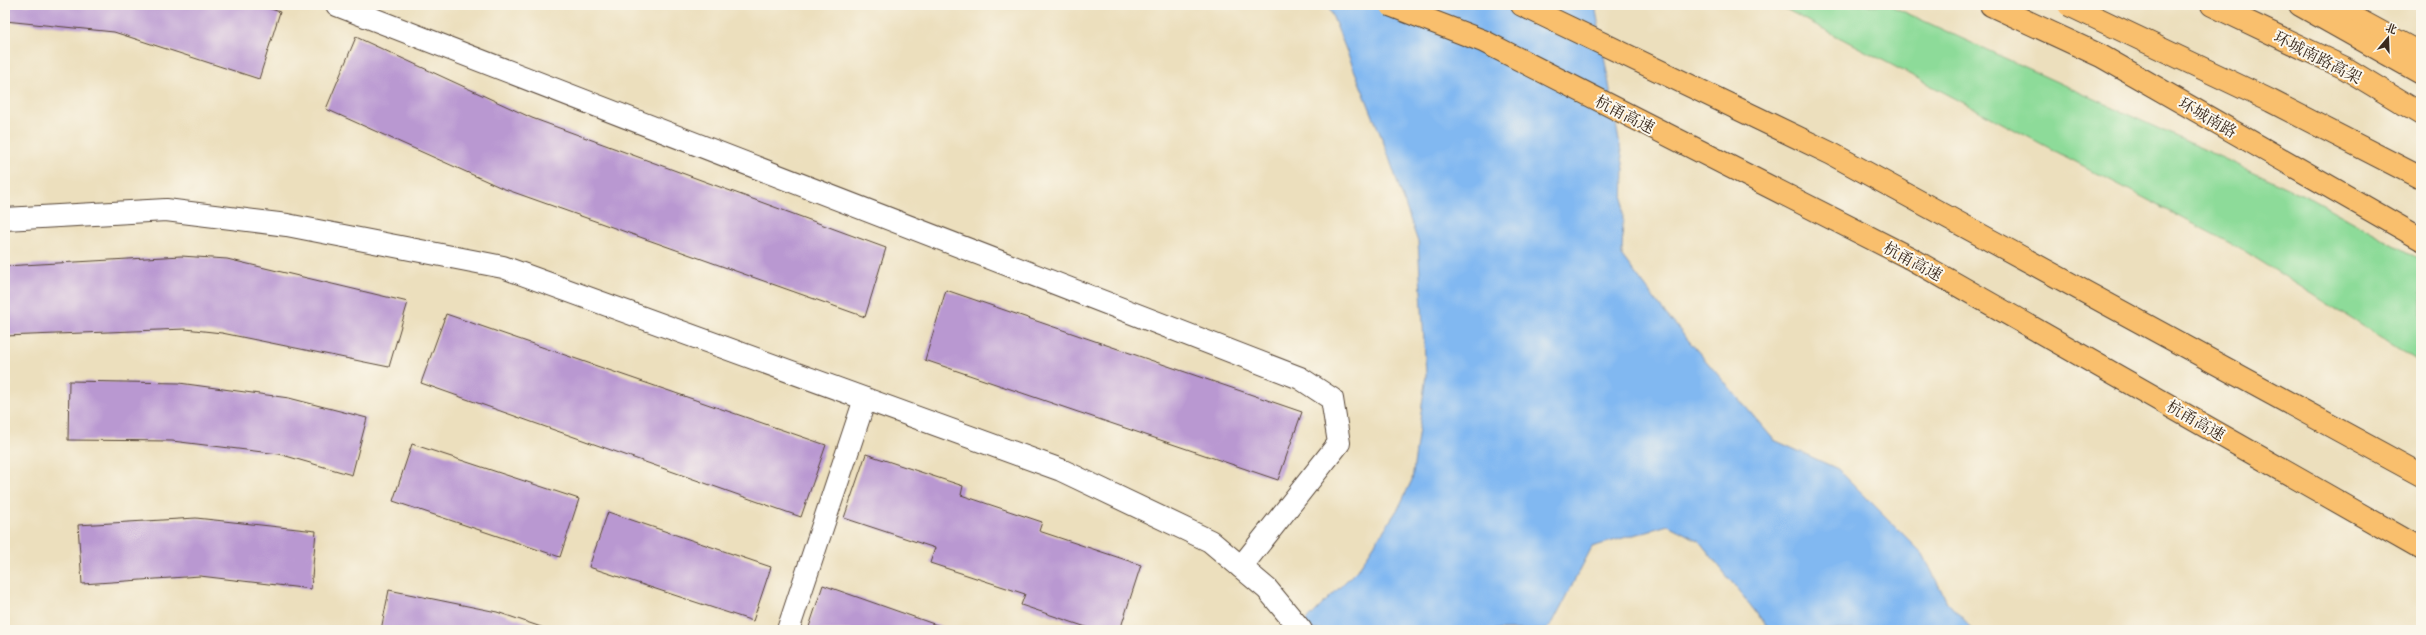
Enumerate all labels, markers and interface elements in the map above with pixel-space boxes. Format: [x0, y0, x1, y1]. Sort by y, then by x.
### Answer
north arrow [2368, 18, 2408, 58]
text: 北 [2384, 22, 2398, 37]
street label: 环城南路高架 [2271, 28, 2364, 88]
street label: 杭甬高速 [1592, 92, 1657, 137]
street label: 环城南路 [2175, 94, 2240, 142]
street label: 杭甬高速 [1880, 239, 1945, 285]
street label: 杭甬高速 [2163, 397, 2228, 445]

